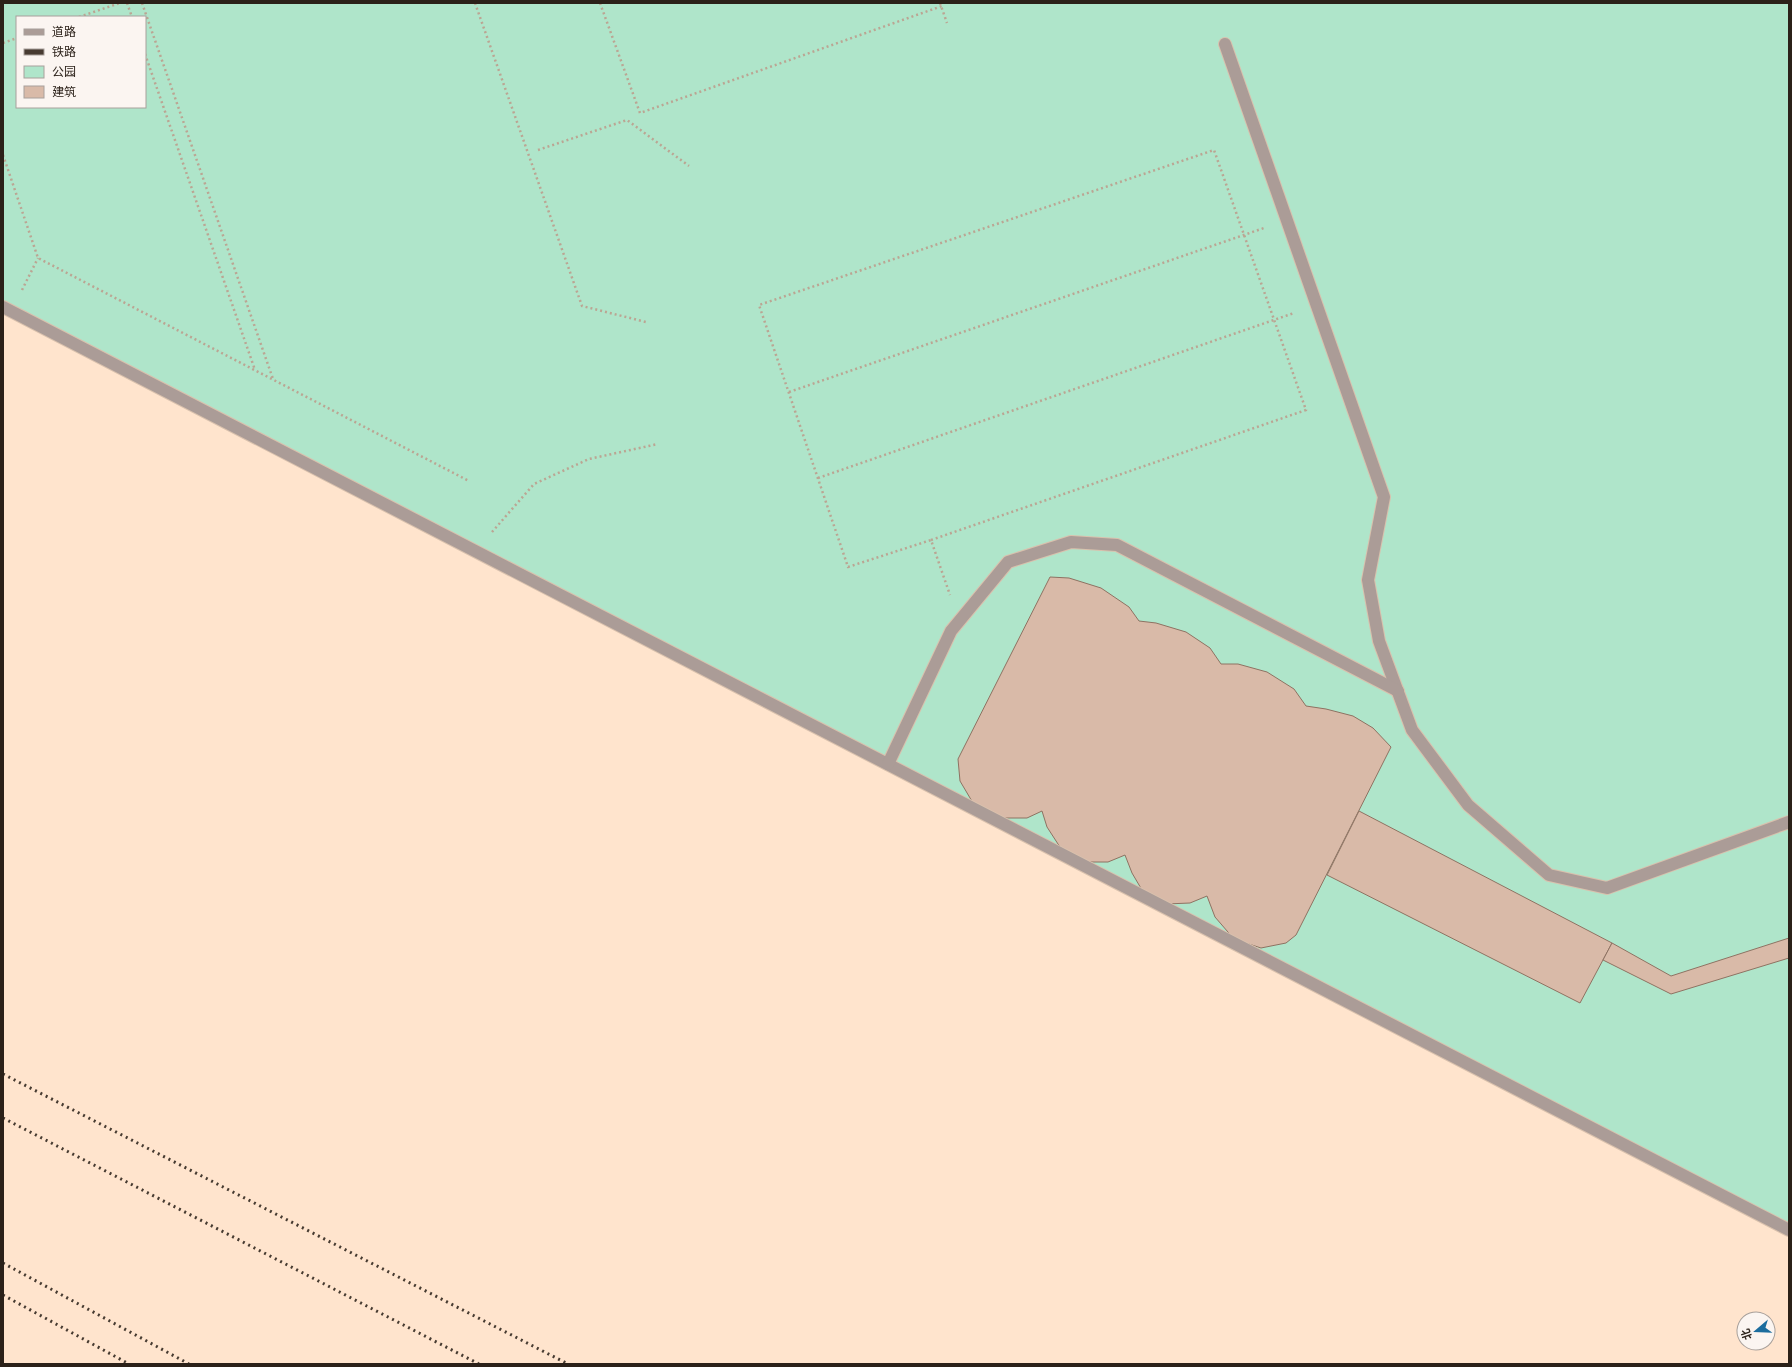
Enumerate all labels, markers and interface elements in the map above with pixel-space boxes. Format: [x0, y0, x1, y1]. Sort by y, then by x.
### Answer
legend [16, 16, 146, 108]
text: 道路 [52, 23, 76, 40]
text: 铁路 [52, 43, 76, 60]
text: 公园 [52, 63, 76, 80]
text: 建筑 [52, 83, 76, 100]
north arrow [1736, 1311, 1776, 1351]
text: 北 [1737, 1326, 1756, 1342]

